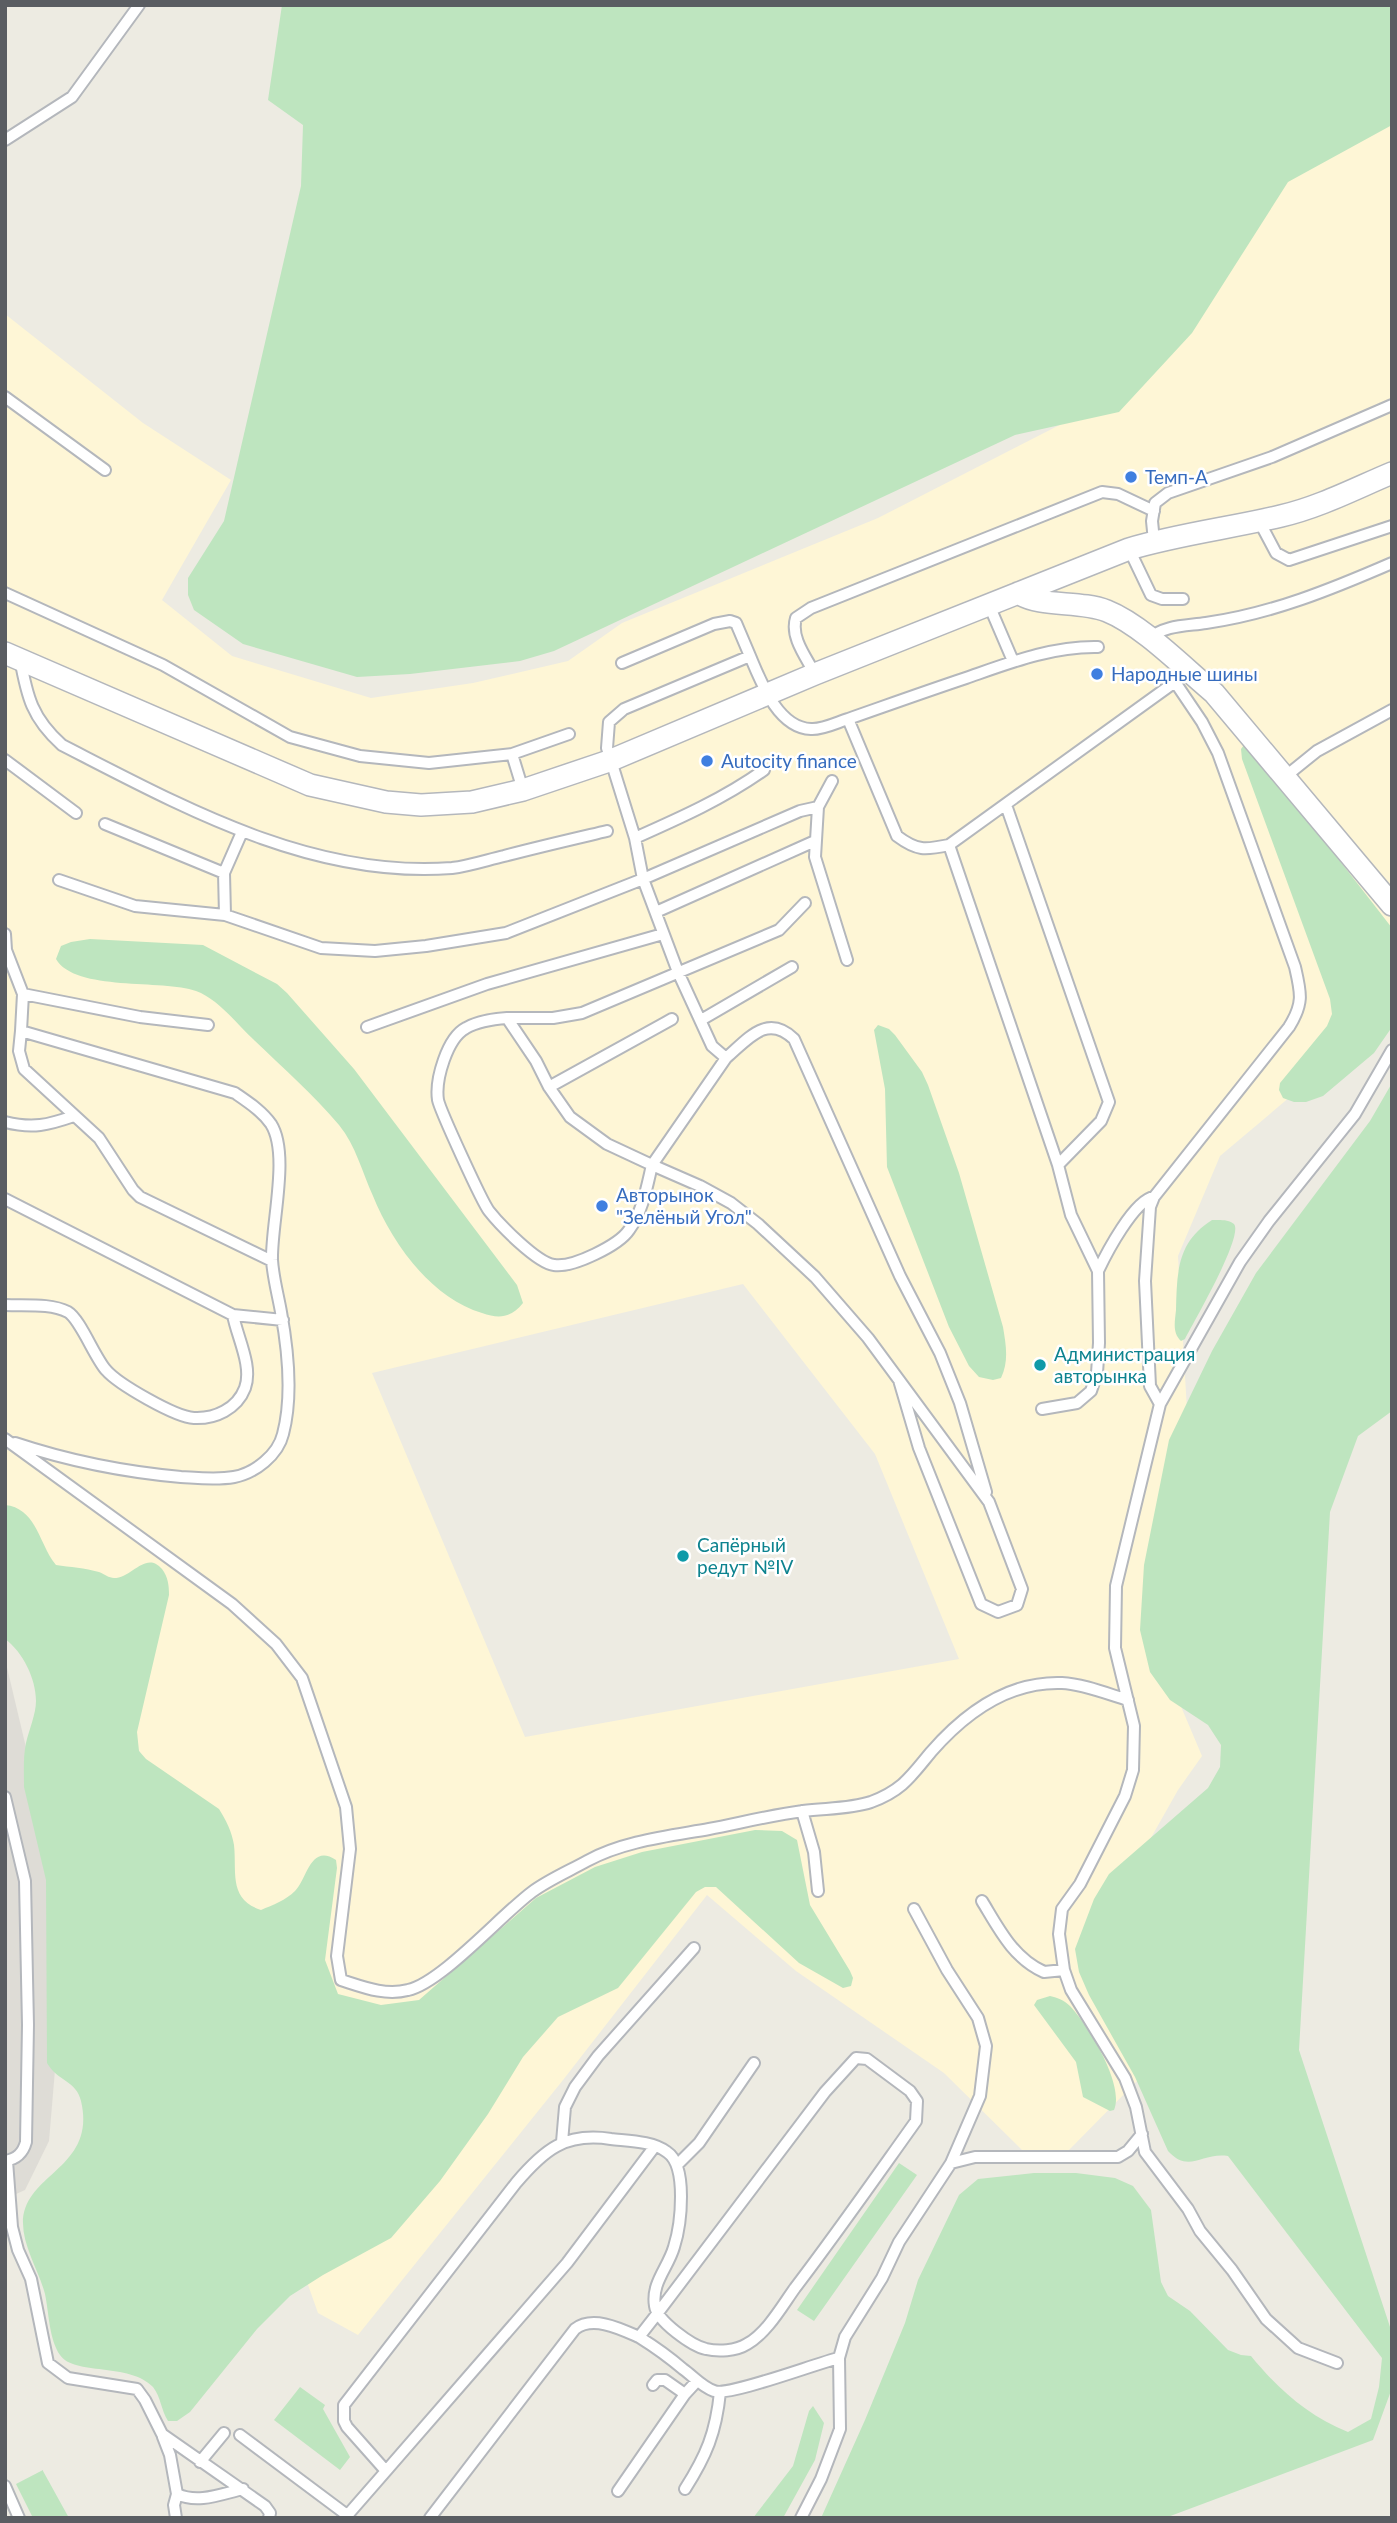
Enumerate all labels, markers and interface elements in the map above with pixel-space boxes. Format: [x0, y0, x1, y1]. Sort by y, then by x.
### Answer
place label: Темп-А [1145, 465, 1208, 488]
marker: Темп-А [1123, 469, 1139, 485]
place label: Народные шины [1111, 662, 1258, 685]
marker: Народные шины [1089, 666, 1105, 682]
place label: Autocity finance [721, 749, 857, 772]
marker: Autocity finance [699, 753, 715, 769]
place label: Авторынок "Зелёный Угол" [616, 1183, 752, 1228]
marker: Авторынок "Зелёный Угол" [594, 1198, 610, 1214]
place label: Администрация авторынка [1054, 1342, 1195, 1387]
marker: Администрация авторынка [1032, 1357, 1048, 1373]
place label: Сапёрный редут №IV [697, 1533, 793, 1578]
marker: Сапёрный редут №IV [675, 1548, 691, 1564]

